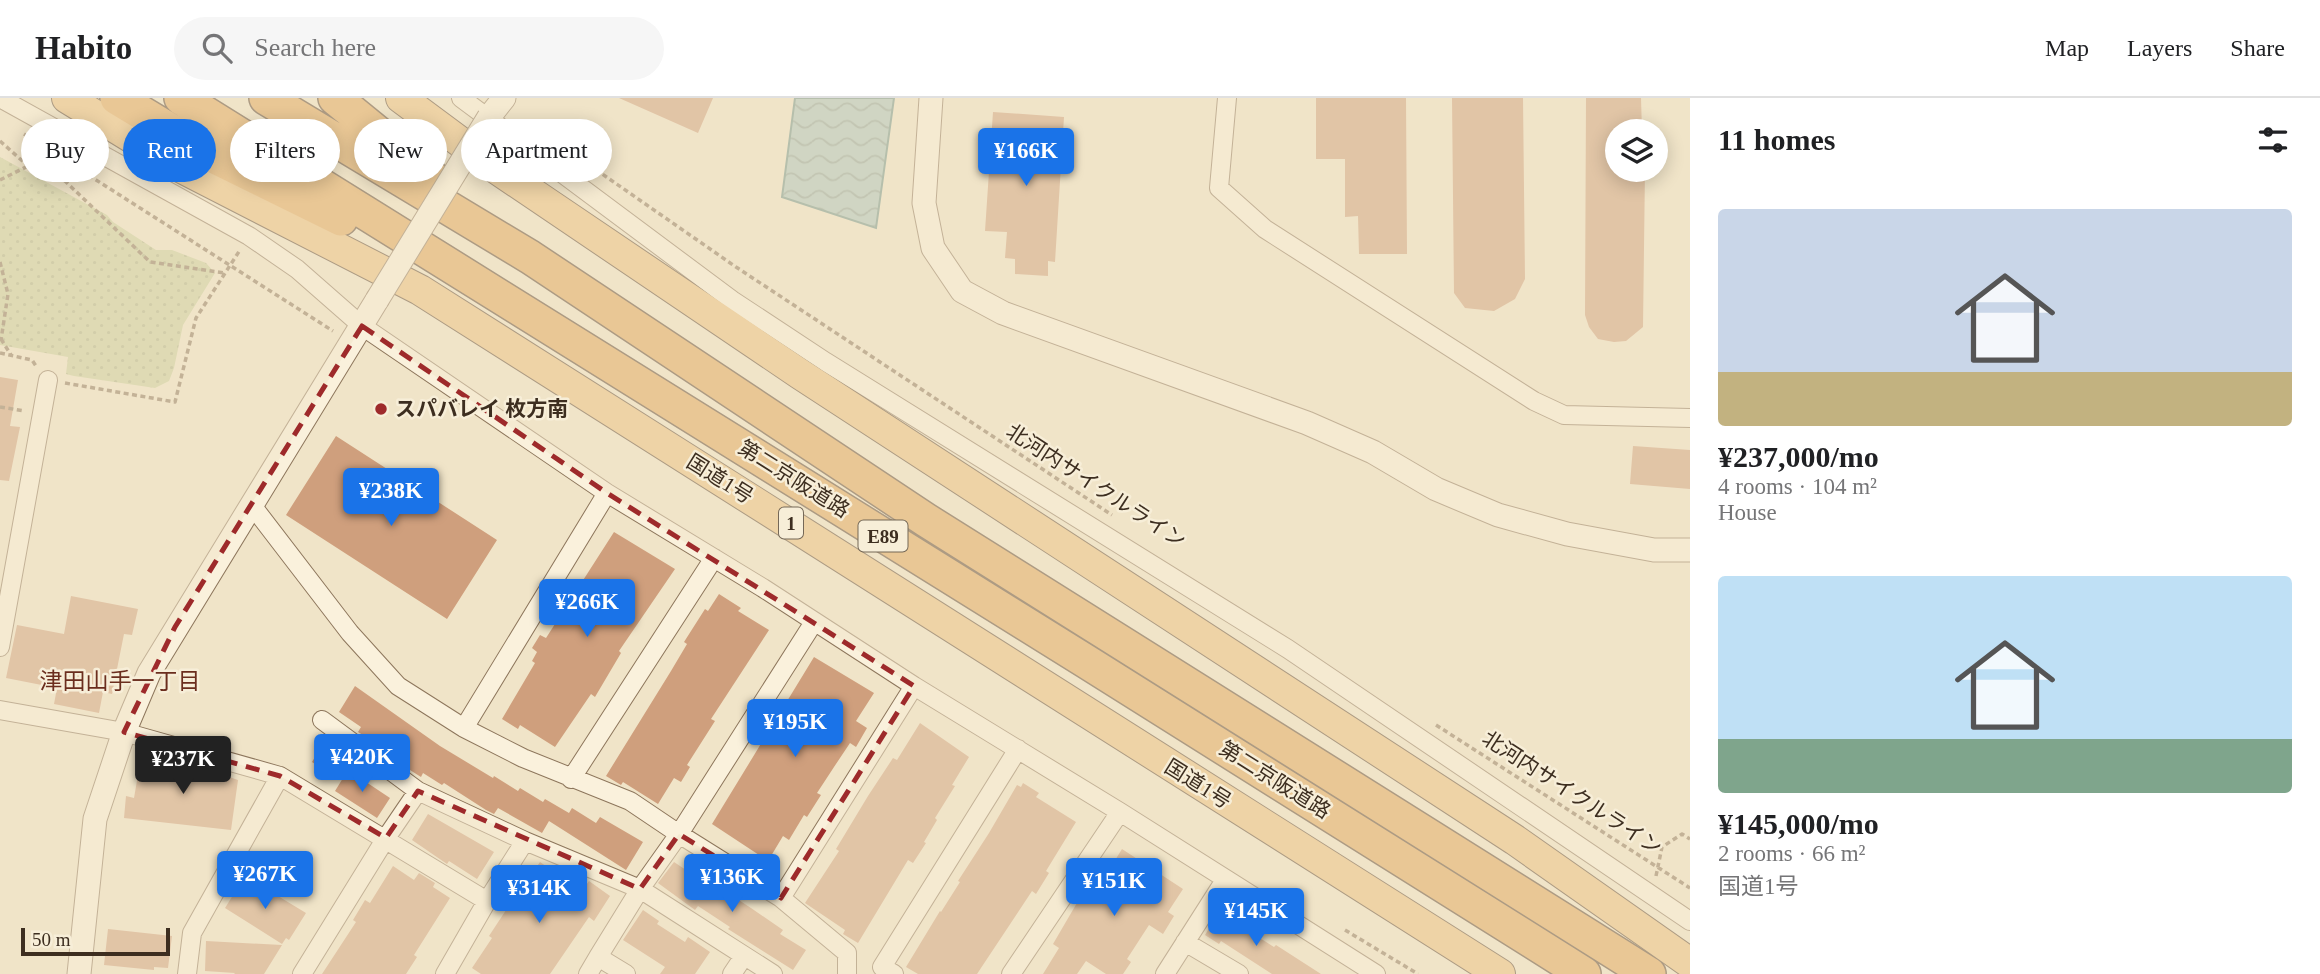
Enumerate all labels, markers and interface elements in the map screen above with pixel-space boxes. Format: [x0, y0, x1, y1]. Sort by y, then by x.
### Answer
search box [174, 17, 664, 80]
icon: search [198, 29, 236, 67]
text: Habito [35, 30, 132, 66]
text: Search here [254, 33, 376, 62]
text: Map [2045, 35, 2089, 61]
text: Layers [2127, 35, 2192, 61]
text: Share [2230, 35, 2285, 61]
chip: Buy [21, 119, 109, 182]
chip: Rent [123, 119, 216, 182]
chip: Filters [230, 119, 340, 182]
chip: New [354, 119, 447, 182]
chip: Apartment [461, 119, 612, 182]
map controls [1605, 119, 1668, 182]
button: layers [1605, 119, 1668, 182]
icon: filters [2254, 121, 2292, 159]
text: 11 homes [1718, 123, 1836, 156]
pin: ¥166K [977, 129, 1075, 188]
text: ¥166K [994, 138, 1058, 163]
icon: home [1942, 255, 2068, 381]
place label: スパバレイ 枚方南 [395, 397, 568, 421]
marker: スパバレイ 枚方南 [373, 401, 389, 417]
street label: 北河内サイクルライン [1002, 419, 1190, 553]
street label: 第二京阪道路 [734, 435, 854, 523]
text: ¥237,000/mo [1718, 440, 1879, 473]
street label: 国道1号 [682, 449, 758, 509]
pin: ¥238K [342, 468, 440, 528]
text: 4 rooms · 104 m² [1718, 474, 1877, 499]
text: ¥238K [359, 478, 423, 503]
text: House [1718, 500, 1777, 525]
road number: 1 [779, 508, 803, 538]
road number: E89 [858, 520, 908, 551]
pin: ¥266K [538, 580, 636, 639]
text: ¥266K [555, 589, 619, 614]
icon: home [1942, 622, 2068, 748]
district label: 津田山手一丁目 [40, 669, 201, 694]
pin: ¥195K [746, 700, 844, 759]
text: ¥195K [763, 709, 827, 734]
street label: 北河内サイクルライン [1478, 726, 1666, 860]
pin: ¥420K [313, 734, 411, 794]
pin: ¥237K [134, 736, 232, 796]
street label: 第二京阪道路 [1215, 736, 1335, 824]
text: ¥420K [330, 744, 394, 769]
text: ¥237K [151, 746, 215, 771]
street label: 国道1号 [1160, 754, 1236, 814]
text: ¥145,000/mo [1718, 807, 1879, 840]
text: 2 rooms · 66 m² [1718, 841, 1865, 866]
pin: ¥267K [216, 852, 314, 911]
pin: ¥136K [683, 854, 781, 914]
pin: ¥151K [1065, 858, 1163, 918]
text: ¥267K [233, 861, 297, 886]
text: ¥136K [700, 864, 764, 889]
pin: ¥314K [490, 866, 588, 925]
text: ¥151K [1082, 868, 1146, 893]
text: 国道1号 [1718, 874, 1799, 899]
text: ¥314K [507, 875, 571, 900]
pin: ¥145K [1207, 888, 1305, 948]
text: ¥145K [1224, 898, 1288, 923]
scale bar [21, 925, 170, 957]
text: 50 m [32, 929, 71, 950]

